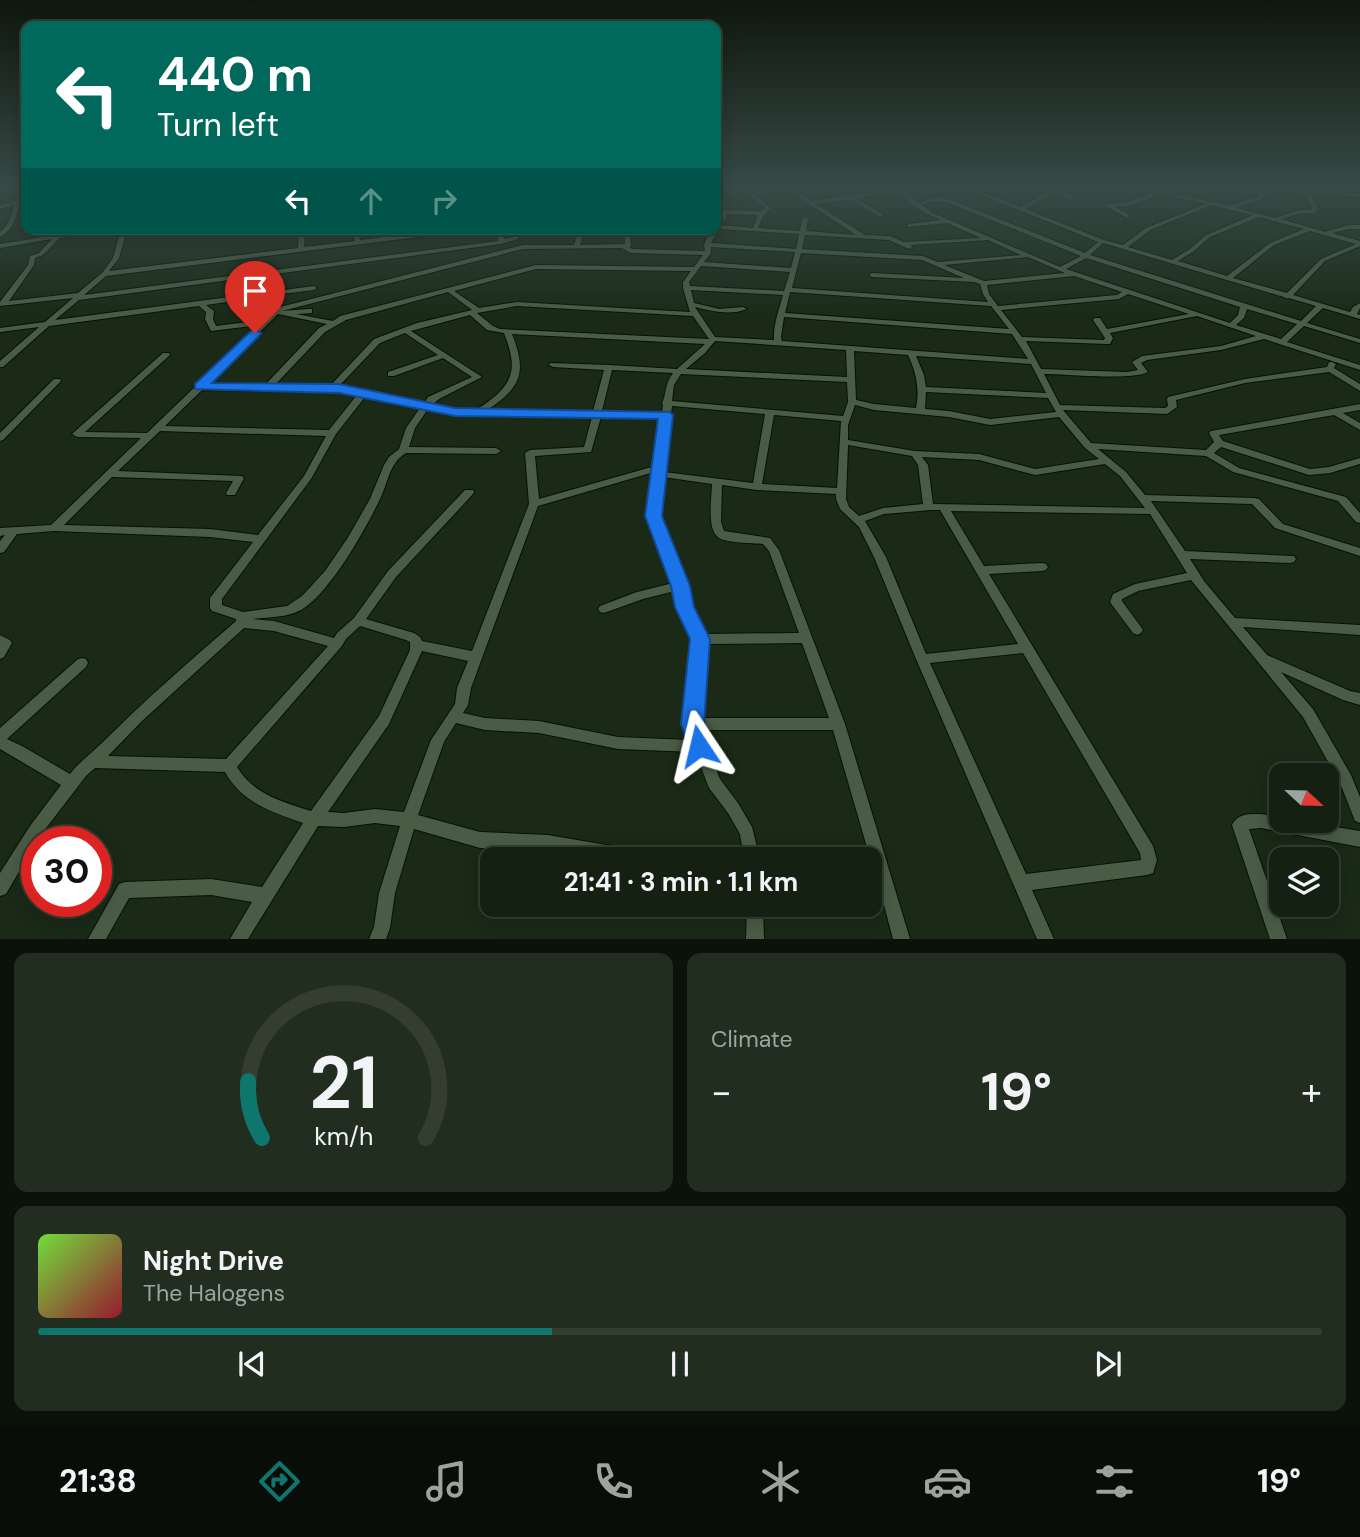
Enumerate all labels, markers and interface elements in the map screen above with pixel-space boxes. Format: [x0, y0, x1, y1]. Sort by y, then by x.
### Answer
text: 440 m [157, 42, 313, 106]
icon: left [42, 49, 133, 140]
text: Turn left [157, 104, 279, 146]
icon: left [279, 182, 317, 220]
icon: ahead [352, 182, 390, 220]
icon: right [425, 182, 463, 220]
pin [225, 261, 285, 333]
icon: arrive [236, 272, 274, 310]
position arrow [662, 709, 736, 783]
north arrow [1269, 763, 1339, 833]
map controls [1269, 763, 1339, 917]
speed limit sign: 30 [21, 826, 112, 917]
button: layers [1269, 847, 1339, 917]
text: 21:41 · 3 min · 1.1 km [564, 865, 798, 899]
text: Climate [711, 1024, 793, 1054]
text: 21 [309, 1037, 378, 1132]
text: 19° [981, 1058, 1052, 1126]
text: − [711, 1067, 732, 1117]
text: + [1301, 1067, 1322, 1117]
text: km/h [314, 1120, 373, 1153]
text: Night Drive [143, 1244, 284, 1278]
text: The Halogens [143, 1278, 285, 1308]
icon: previous [233, 1345, 271, 1383]
icon: pause [661, 1345, 699, 1383]
icon: next [1089, 1345, 1127, 1383]
icon: directions [255, 1457, 304, 1506]
icon: music [422, 1457, 471, 1506]
icon: phone [589, 1457, 638, 1506]
icon: climate [756, 1457, 805, 1506]
icon: car [923, 1457, 972, 1506]
icon: filters [1090, 1457, 1139, 1506]
text: 21:38 [59, 1460, 137, 1502]
text: 19° [1257, 1460, 1301, 1502]

